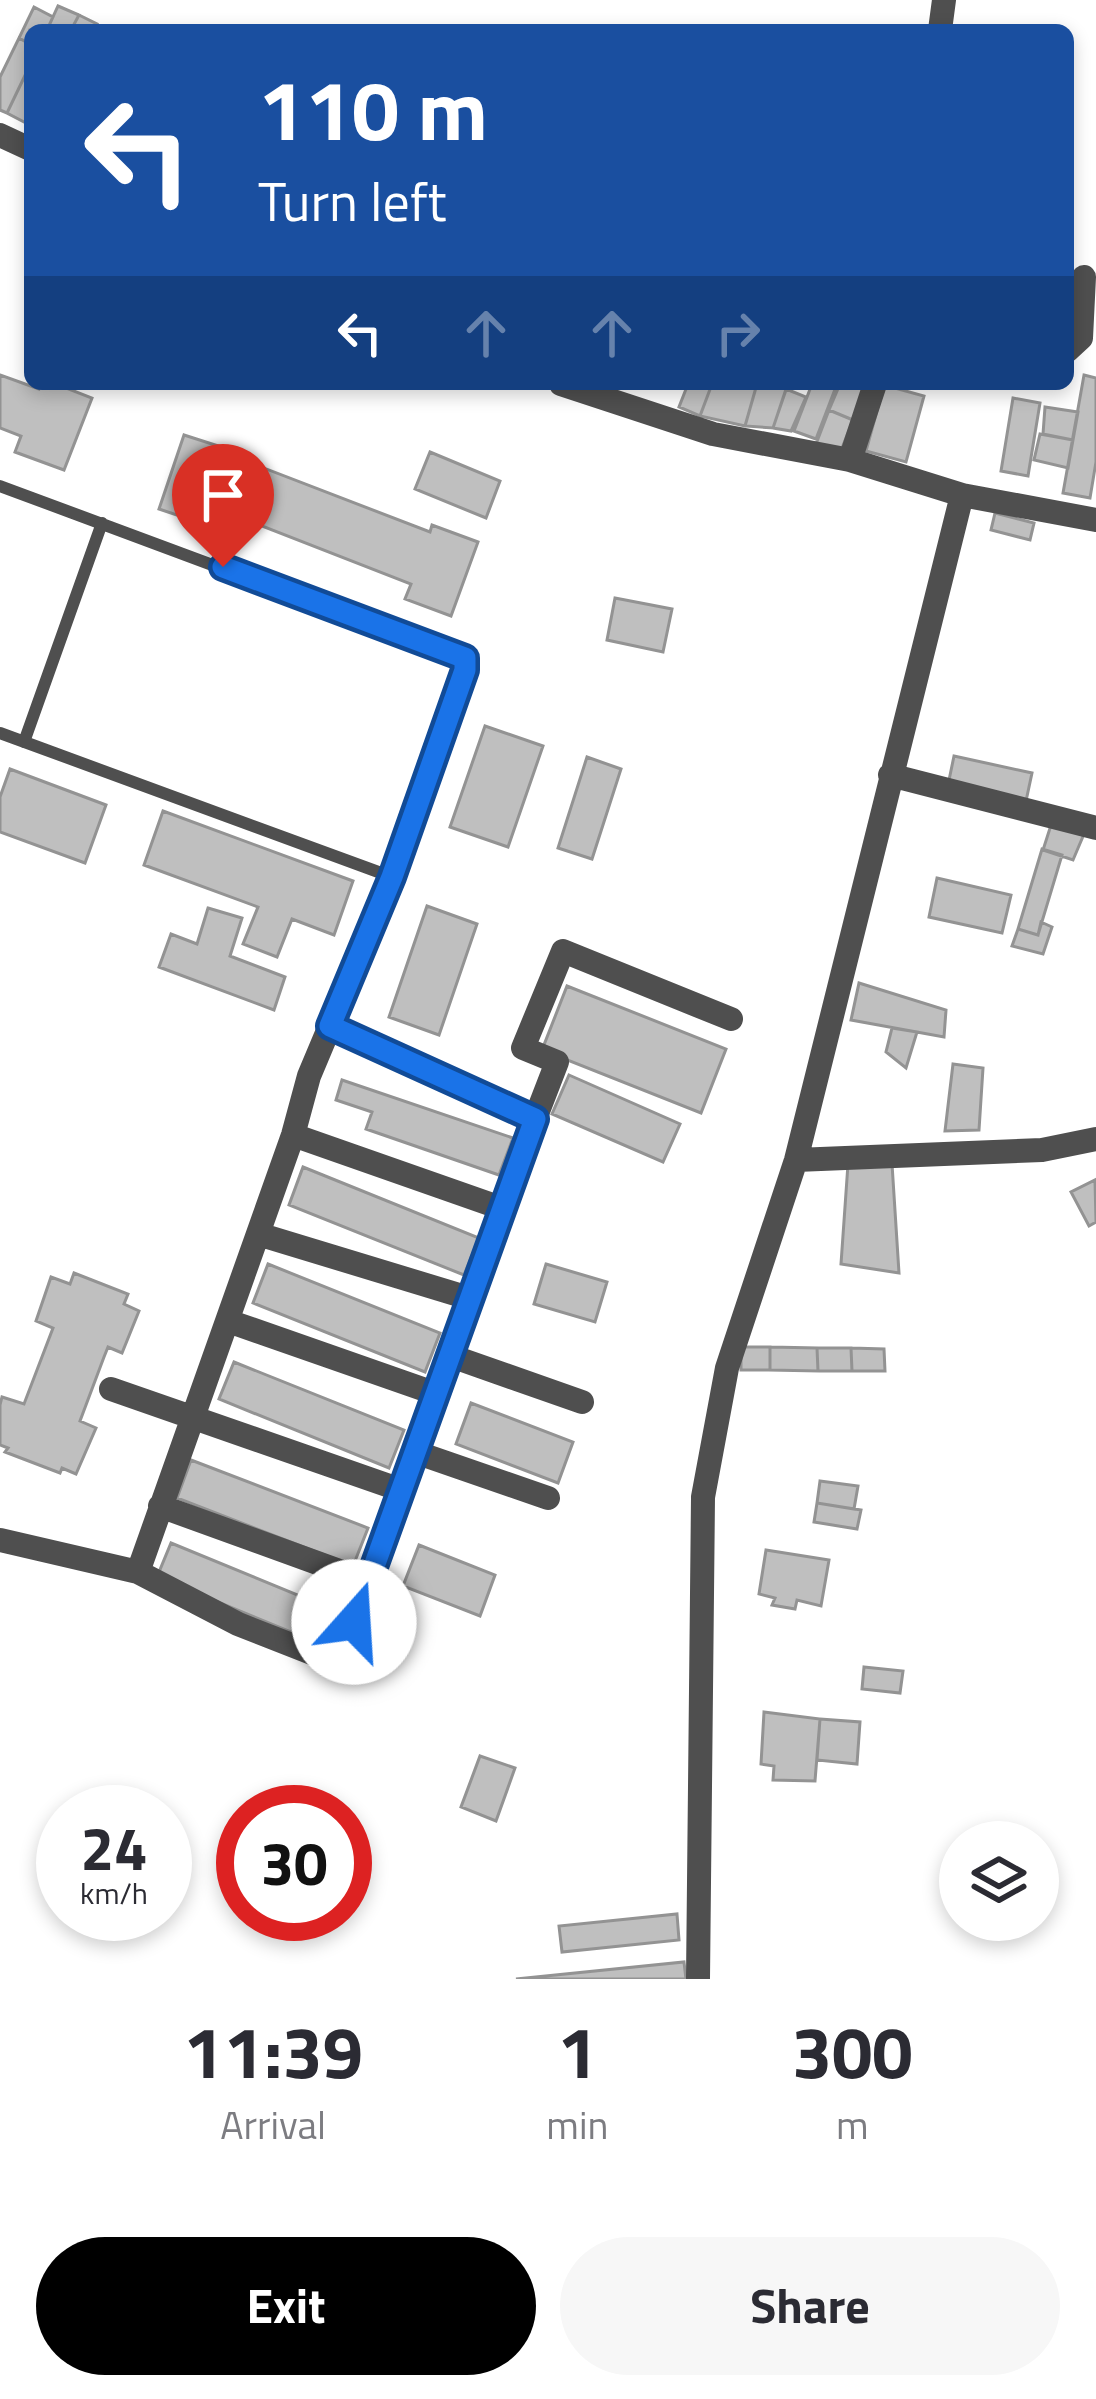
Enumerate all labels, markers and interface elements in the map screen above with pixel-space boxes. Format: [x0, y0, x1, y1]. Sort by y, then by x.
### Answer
text: 110 m [258, 45, 488, 173]
icon: left [60, 72, 216, 228]
text: Turn left [258, 160, 447, 242]
icon: left [327, 300, 393, 366]
icon: ahead [453, 300, 519, 366]
icon: ahead [579, 300, 645, 366]
icon: right [705, 300, 771, 366]
pin [172, 444, 274, 567]
icon: arrive [190, 462, 256, 528]
position arrow [291, 1559, 417, 1685]
speed limit sign: 30 [216, 1785, 372, 1941]
text: 24 [80, 1802, 148, 1893]
map controls [939, 1821, 1059, 1941]
button: layers [939, 1821, 1059, 1941]
text: km/h [80, 1870, 148, 1916]
text: 11:39 [183, 1996, 363, 2106]
text: 1 [557, 1996, 598, 2106]
text: 300 [792, 1996, 913, 2106]
text: Arrival [220, 2095, 326, 2154]
text: min [546, 2095, 608, 2154]
text: m [836, 2095, 868, 2154]
button: Exit [36, 2237, 536, 2375]
button: Share [560, 2237, 1060, 2375]

